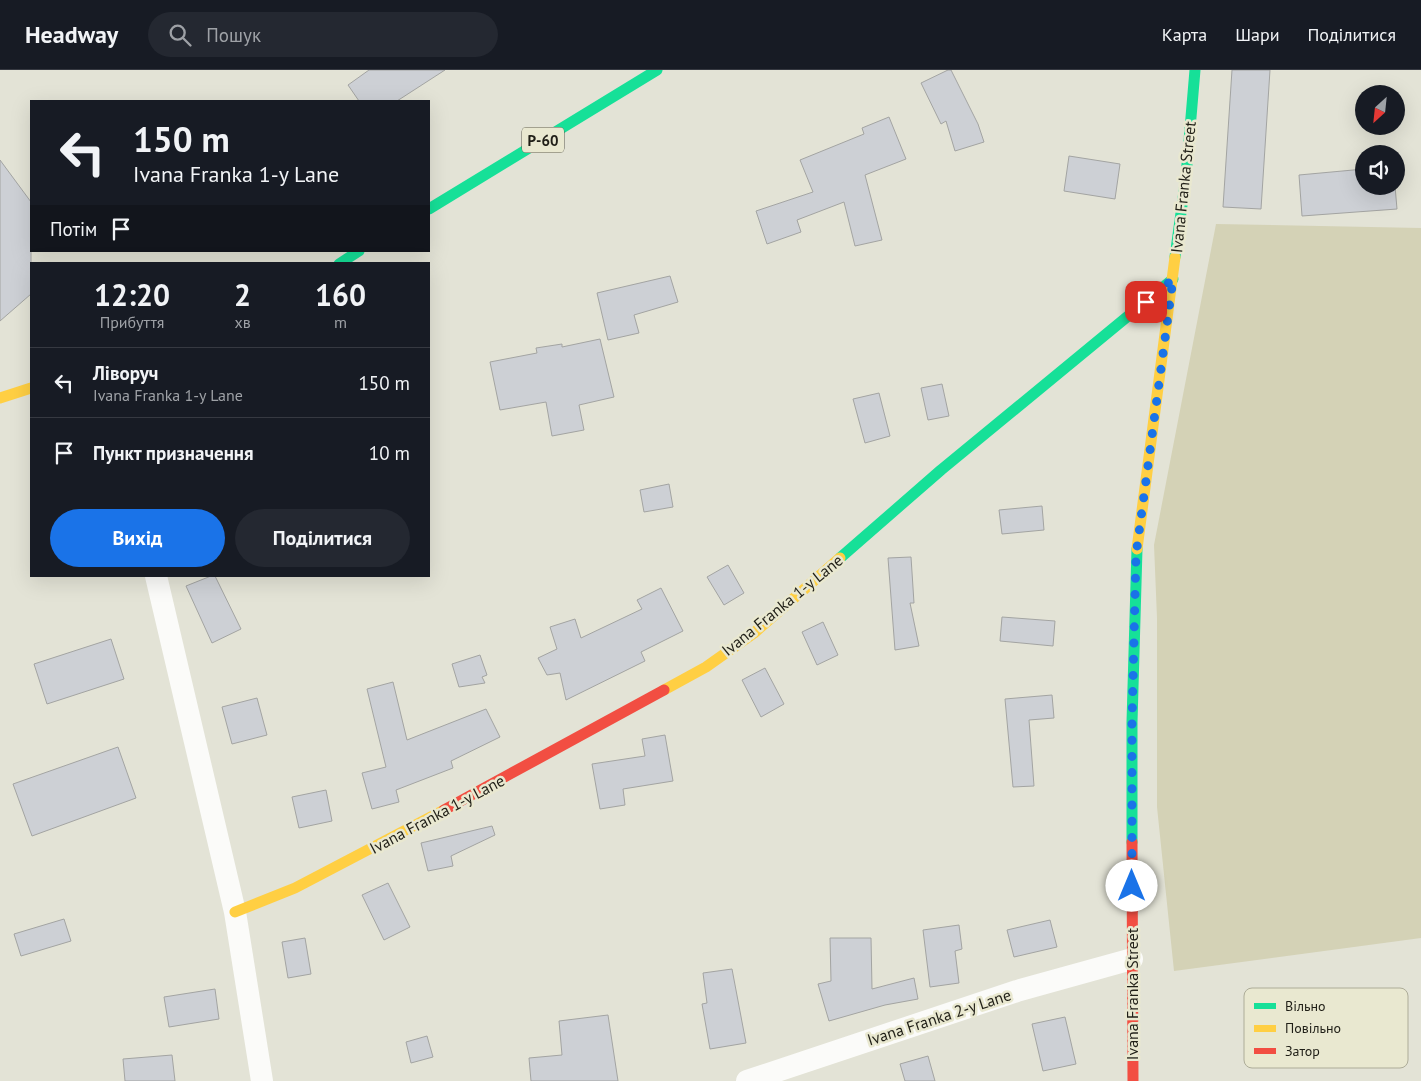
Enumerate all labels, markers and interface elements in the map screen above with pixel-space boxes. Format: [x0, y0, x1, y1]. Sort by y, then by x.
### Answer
search box [148, 12, 498, 57]
text: Headway [25, 19, 118, 50]
icon: search [166, 21, 194, 49]
text: Пошук [206, 23, 261, 47]
text: Карта [1162, 23, 1207, 46]
text: Шари [1235, 23, 1279, 46]
text: Поділитися [1307, 23, 1396, 46]
north arrow [1355, 85, 1405, 135]
map controls [1355, 85, 1405, 195]
text: 150 m [133, 116, 230, 162]
icon: left [50, 120, 115, 185]
street label: Ivana Franka Street [1166, 120, 1200, 254]
road number: Р-60 [522, 128, 564, 152]
button: sound [1355, 145, 1405, 195]
text: Ivana Franka 1-y Lane [133, 160, 339, 188]
icon: arrive [107, 215, 135, 243]
text: Потім [50, 217, 97, 241]
text: 12:20 [94, 275, 170, 314]
text: 2 [234, 275, 251, 314]
text: 160 [315, 275, 366, 314]
pin [1125, 281, 1167, 323]
icon: arrive [1132, 288, 1160, 316]
text: Прибуття [100, 312, 164, 332]
text: хв [234, 312, 251, 332]
text: m [334, 312, 347, 332]
text: Ліворуч [93, 361, 158, 385]
icon: left [50, 369, 78, 397]
text: 150 m [358, 371, 410, 395]
text: Ivana Franka 1-y Lane [93, 385, 243, 405]
icon: arrive [50, 439, 78, 467]
text: Пункт призначення [93, 441, 254, 465]
text: 10 m [369, 441, 410, 465]
button: Вихід [50, 509, 225, 567]
button: Поділитися [235, 509, 410, 567]
street label: Ivana Franka 1-y Lane [717, 550, 847, 660]
street label: Ivana Franka 1-y Lane [366, 770, 508, 858]
position arrow [1105, 859, 1157, 911]
street label: Ivana Franka Street [1122, 927, 1142, 1060]
street label: Ivana Franka 2-y Lane [865, 984, 1013, 1050]
legend [1244, 988, 1408, 1068]
text: Вільно [1285, 997, 1326, 1015]
text: Повільно [1285, 1019, 1341, 1037]
text: Затор [1285, 1042, 1320, 1060]

